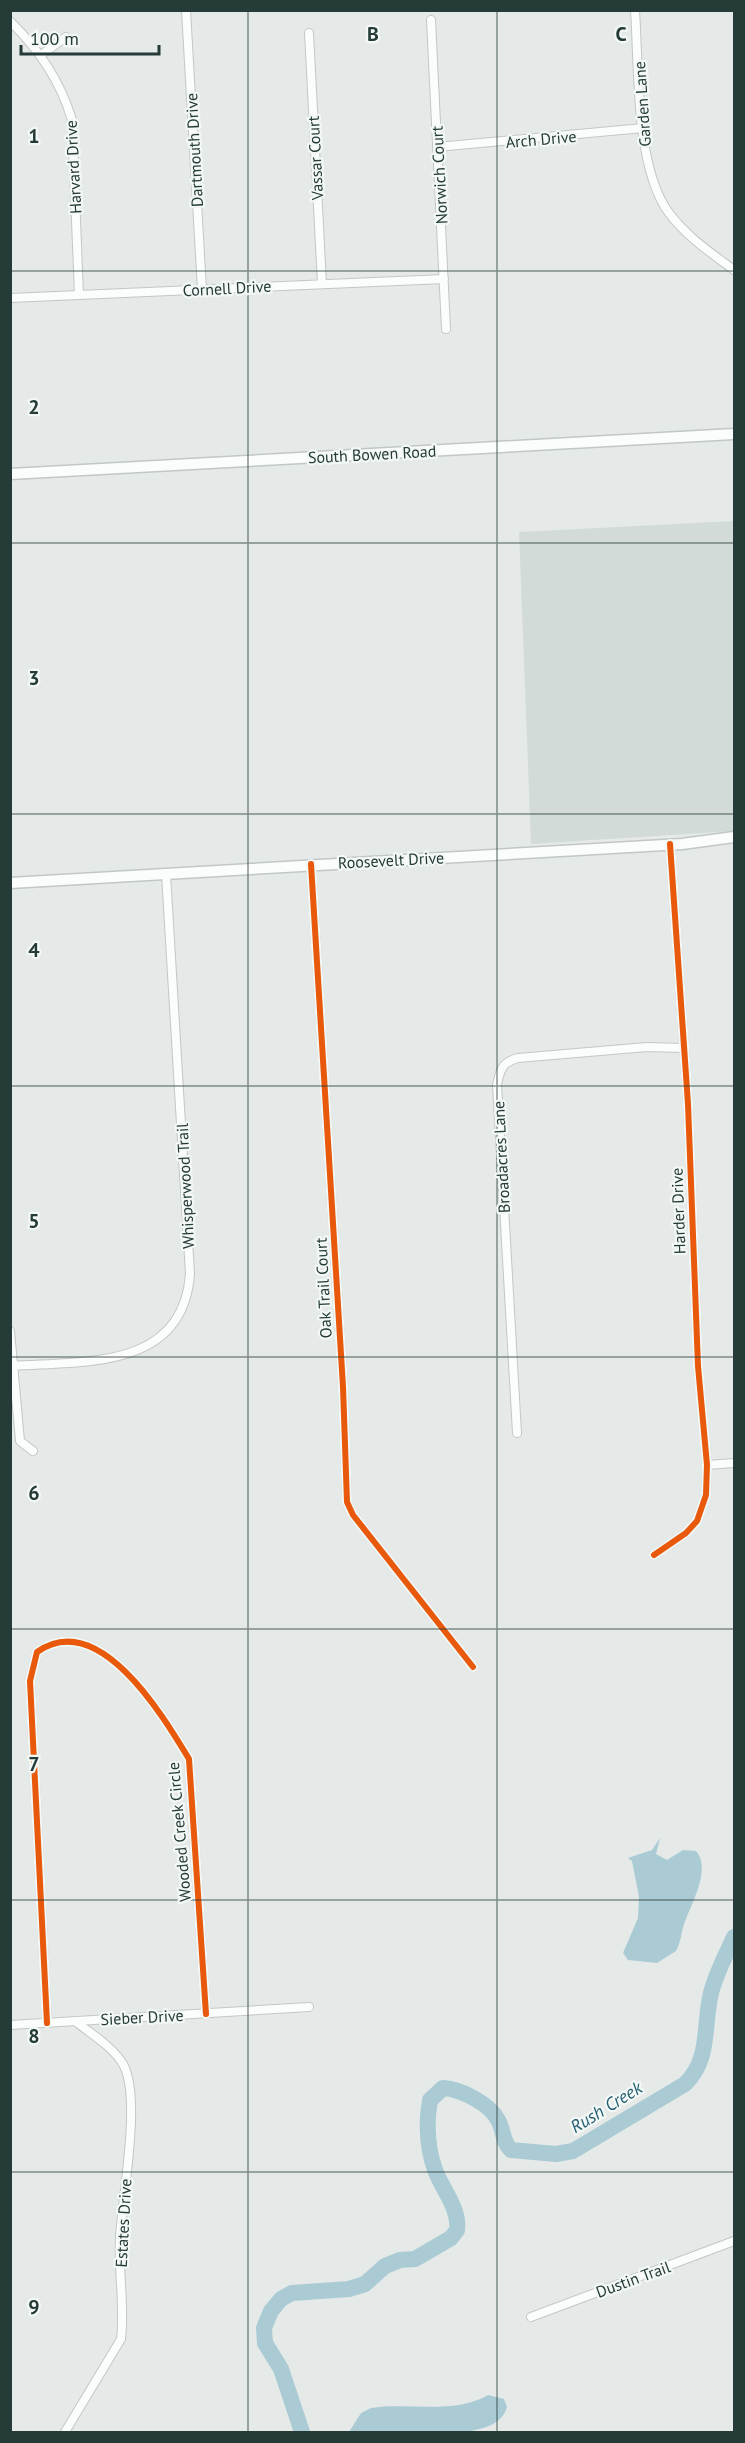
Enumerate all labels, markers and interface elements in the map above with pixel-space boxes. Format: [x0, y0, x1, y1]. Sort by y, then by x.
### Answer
scale bar [21, 18, 159, 56]
text: B [367, 21, 379, 47]
text: C [615, 21, 627, 47]
text: 100 m [30, 27, 79, 50]
street label: Garden Lane [629, 61, 655, 147]
street label: Dartmouth Drive [181, 92, 207, 208]
street label: Vassar Court [303, 115, 327, 202]
street label: Harvard Drive [61, 120, 85, 214]
text: 1 [28, 123, 40, 149]
street label: Norwich Court [426, 125, 452, 225]
street label: Arch Drive [505, 126, 577, 152]
street label: Cornell Drive [182, 276, 272, 300]
text: 2 [28, 394, 40, 420]
street label: South Bowen Road [307, 441, 437, 467]
text: 3 [28, 665, 40, 691]
street label: Roosevelt Drive [337, 847, 445, 873]
text: 4 [28, 937, 40, 963]
street label: Broadacres Lane [488, 1100, 514, 1214]
street label: Whisperwood Trail [172, 1122, 198, 1249]
street label: Harder Drive [666, 1167, 690, 1255]
text: 5 [28, 1208, 40, 1234]
street label: Oak Trail Court [310, 1237, 336, 1339]
text: 6 [28, 1480, 40, 1506]
text: 7 [28, 1751, 40, 1777]
street label: Wooded Creek Circle [163, 1761, 195, 1903]
street label: Sieber Drive [100, 2005, 184, 2029]
text: 8 [28, 2023, 40, 2049]
water label: Rush Creek [566, 2075, 647, 2138]
street label: Estates Drive [111, 2178, 135, 2268]
street label: Dustin Trail [593, 2256, 673, 2302]
text: 9 [28, 2294, 40, 2320]

